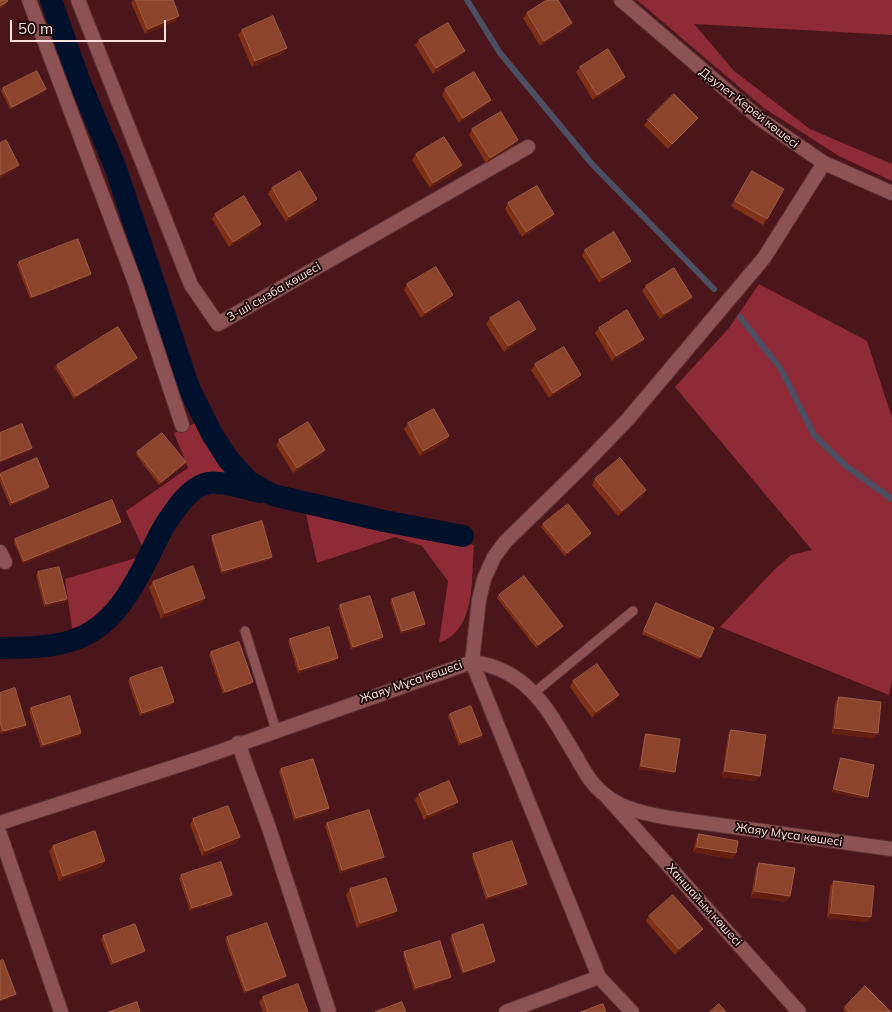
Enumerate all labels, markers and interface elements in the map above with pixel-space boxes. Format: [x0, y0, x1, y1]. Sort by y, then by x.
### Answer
scale bar [12, 10, 169, 42]
text: 50 m [18, 19, 53, 38]
street label: Дәулет Керей көшесі [696, 65, 802, 151]
street label: 3-ші сызба көшесі [225, 259, 323, 325]
street label: Жаяу Мұса көшесі [358, 658, 464, 706]
street label: Жаяу Мұса көшесі [735, 820, 843, 850]
street label: Ханшайым көшесі [663, 861, 745, 949]

